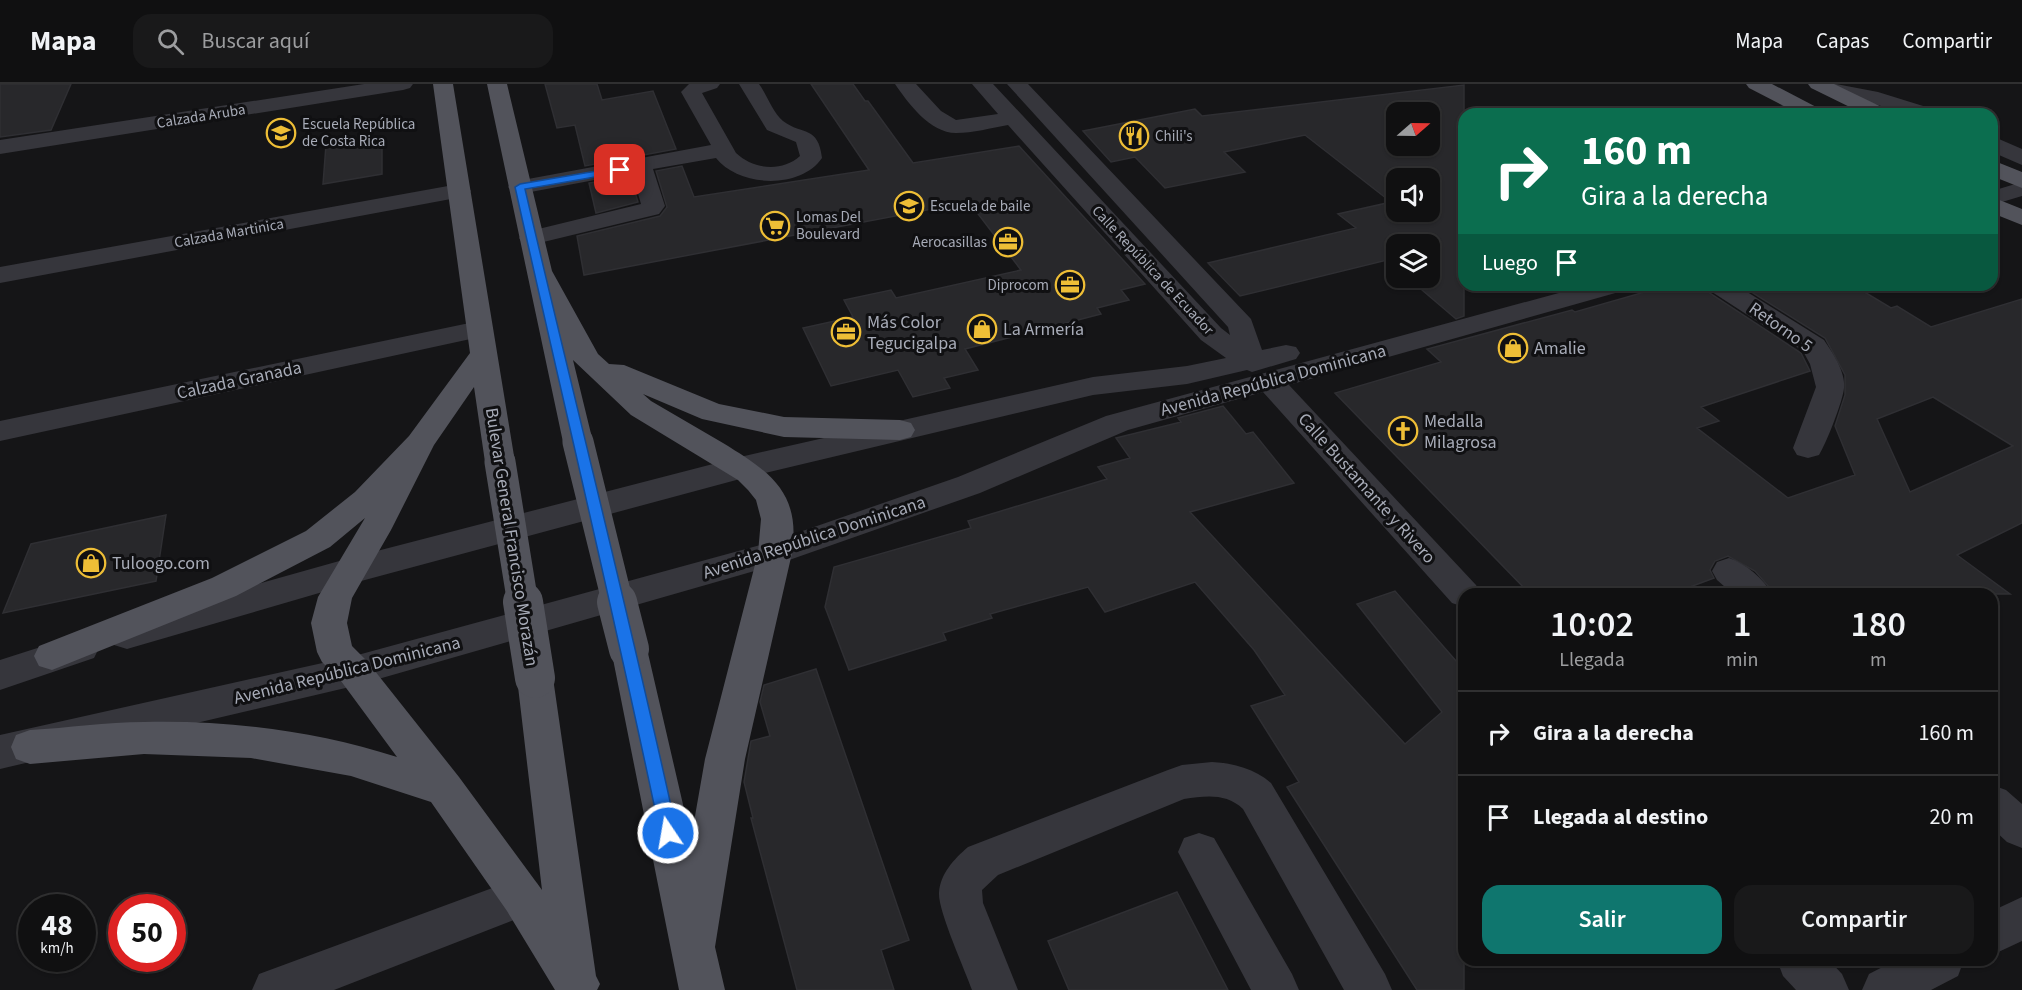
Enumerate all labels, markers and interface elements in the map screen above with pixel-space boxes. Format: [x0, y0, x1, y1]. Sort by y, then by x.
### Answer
search box [133, 14, 553, 68]
text: Mapa [30, 21, 97, 61]
icon: search [154, 25, 187, 58]
text: Buscar aquí [202, 25, 309, 57]
text: Mapa [1735, 26, 1783, 56]
text: Capas [1816, 26, 1869, 56]
text: Compartir [1902, 26, 1992, 56]
street label: Calzada Aruba [155, 99, 247, 134]
north arrow [1386, 102, 1440, 156]
map controls [1386, 102, 1440, 288]
place label: Escuela República de Costa Rica [302, 114, 415, 152]
school or university icon: Escuela República de Costa Rica [265, 117, 297, 149]
restaurant icon: Chili's [1118, 120, 1150, 152]
text: 160 m [1581, 121, 1692, 181]
place label: Chili's [1155, 126, 1193, 147]
icon: right [1482, 132, 1560, 210]
pin [594, 144, 645, 195]
icon: arrive [603, 153, 636, 186]
button: sound [1386, 168, 1440, 222]
text: Gira a la derecha [1581, 177, 1768, 216]
school or university icon: Escuela de baile [893, 190, 925, 222]
place label: Escuela de baile [930, 196, 1030, 217]
street label: Calle República de Ecuador [1087, 201, 1219, 340]
place label: Lomas Del Boulevard [796, 207, 861, 245]
supermarket icon: Lomas Del Boulevard [759, 210, 791, 242]
street label: Calzada Martinica [173, 214, 286, 253]
office icon: Aerocasillas [992, 226, 1024, 258]
place label: Aerocasillas [913, 232, 987, 253]
button: layers [1386, 234, 1440, 288]
icon: arrive [1550, 246, 1583, 279]
text: Luego [1482, 247, 1538, 279]
office icon: Diprocom [1054, 269, 1086, 301]
place label: Diprocom [987, 275, 1049, 296]
street label: Retorno 5 [1744, 296, 1818, 359]
place label: Más Color Tegucigalpa [867, 310, 957, 356]
shop icon: La Armería [966, 313, 998, 345]
office icon: Más Color Tegucigalpa [830, 316, 862, 348]
place label: La Armería [1003, 317, 1084, 342]
shop icon: Amalie [1497, 332, 1529, 364]
place label: Amalie [1534, 336, 1586, 361]
street label: Avenida República Dominicana [1157, 338, 1389, 423]
street label: Calzada Granada [174, 355, 304, 406]
street label: Bulevar General Francisco Morazán [479, 406, 544, 668]
street label: Calle Bustamante y Rivero [1292, 407, 1441, 569]
place label: Medalla Milagrosa [1424, 409, 1497, 455]
church icon: Medalla Milagrosa [1387, 415, 1419, 447]
street label: Avenida República Dominicana [700, 490, 929, 585]
shop icon: Tuloogo.com [75, 547, 107, 579]
place label: Tuloogo.com [112, 551, 210, 576]
text: 10:02 [1550, 599, 1634, 650]
text: 1 [1733, 599, 1751, 650]
text: 180 [1850, 599, 1906, 650]
street label: Avenida República Dominicana [231, 630, 463, 711]
text: Llegada [1559, 646, 1625, 674]
text: min [1726, 646, 1758, 674]
text: m [1870, 646, 1886, 674]
icon: right [1482, 717, 1515, 750]
text: Gira a la derecha [1533, 717, 1694, 749]
text: 160 m [1919, 717, 1974, 749]
position arrow [636, 801, 700, 865]
icon: arrive [1482, 801, 1515, 834]
text: Llegada al destino [1533, 801, 1708, 833]
text: 20 m [1929, 801, 1974, 833]
button: Salir [1482, 885, 1722, 954]
button: Compartir [1734, 885, 1974, 954]
speed limit sign: 50 [108, 894, 186, 972]
text: 48 [41, 904, 73, 947]
text: km/h [40, 938, 74, 959]

